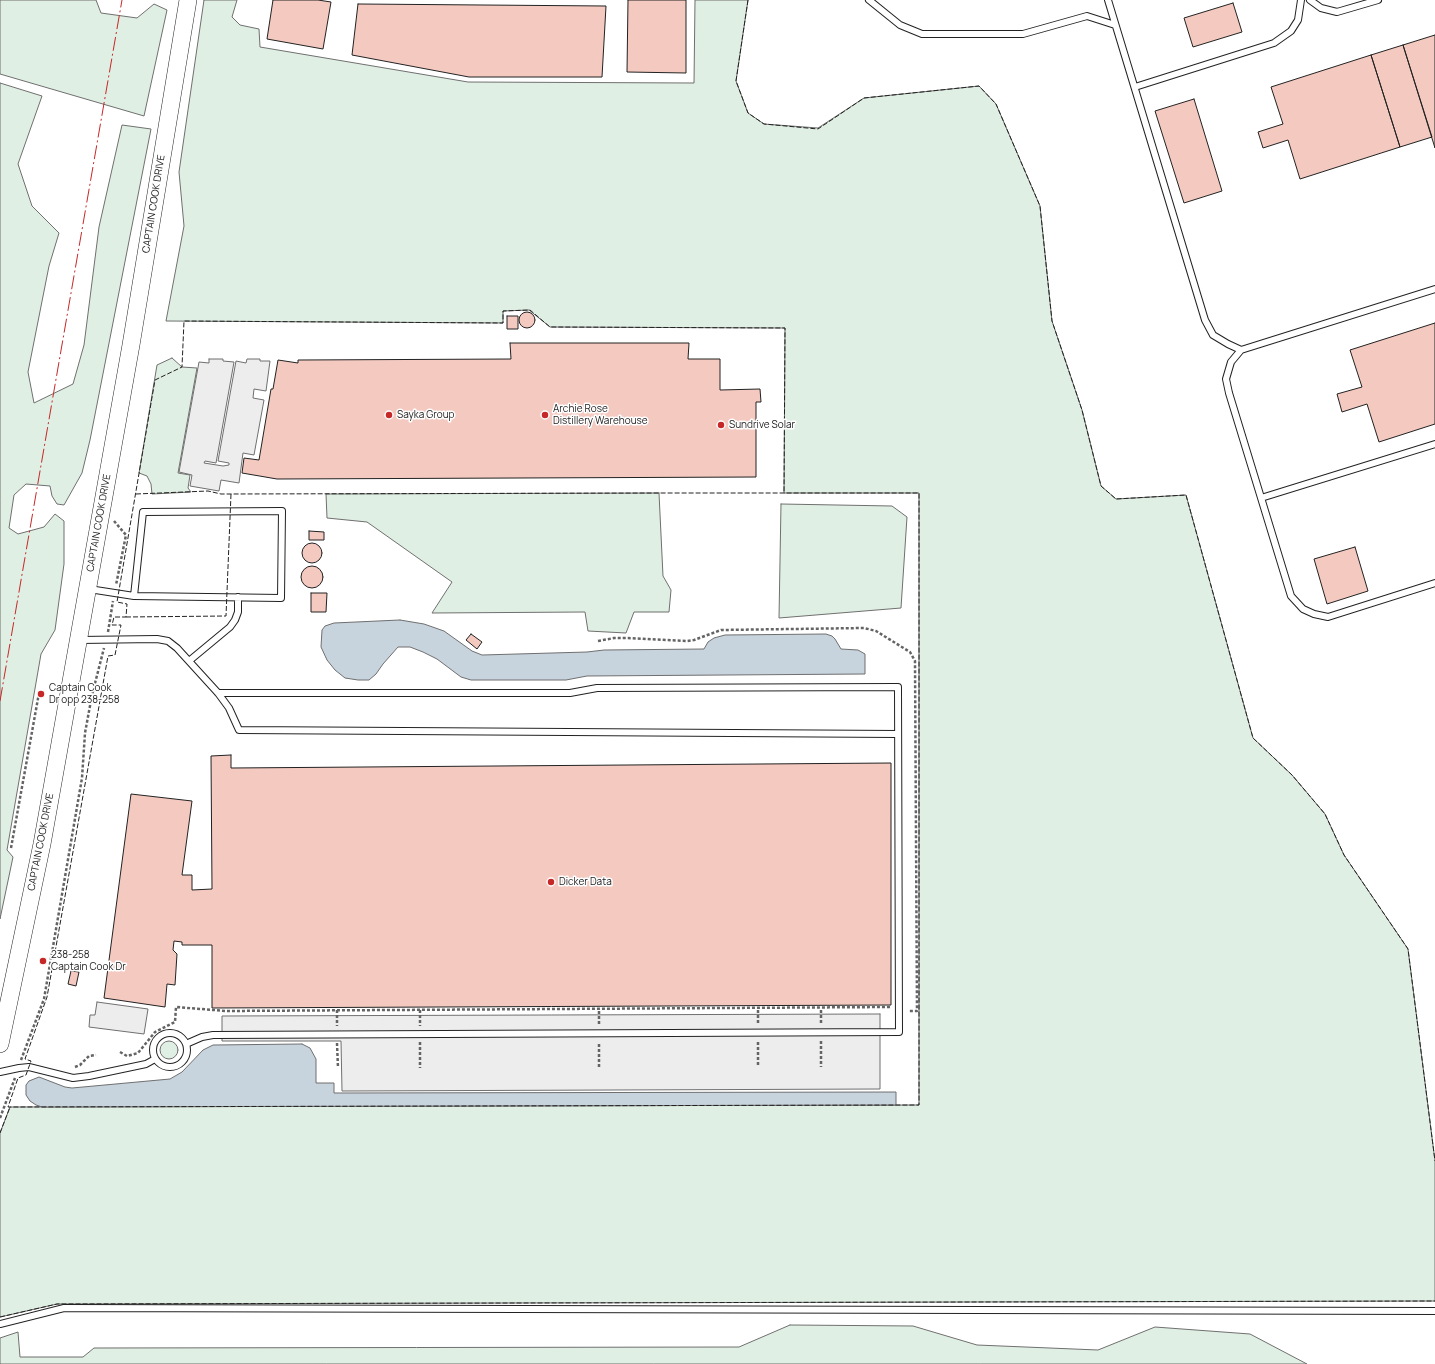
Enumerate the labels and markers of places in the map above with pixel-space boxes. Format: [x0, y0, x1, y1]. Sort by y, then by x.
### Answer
place label: Archie Rose Distillery Warehouse [553, 403, 648, 426]
place label: Sayka Group [397, 409, 455, 421]
marker: Sayka Group [384, 410, 394, 420]
marker: Archie Rose Distillery Warehouse [540, 410, 550, 420]
place label: Sundrive Solar [729, 419, 795, 431]
marker: Sundrive Solar [716, 420, 726, 430]
place label: Captain Cook Dr opp 238-258 [49, 682, 120, 706]
marker: Captain Cook Dr opp 238-258 [36, 689, 46, 699]
place label: Dicker Data [559, 876, 612, 888]
marker: Dicker Data [546, 877, 556, 887]
place label: 238-258 Captain Cook Dr [51, 949, 126, 972]
marker: 238-258 Captain Cook Dr [38, 956, 48, 966]

